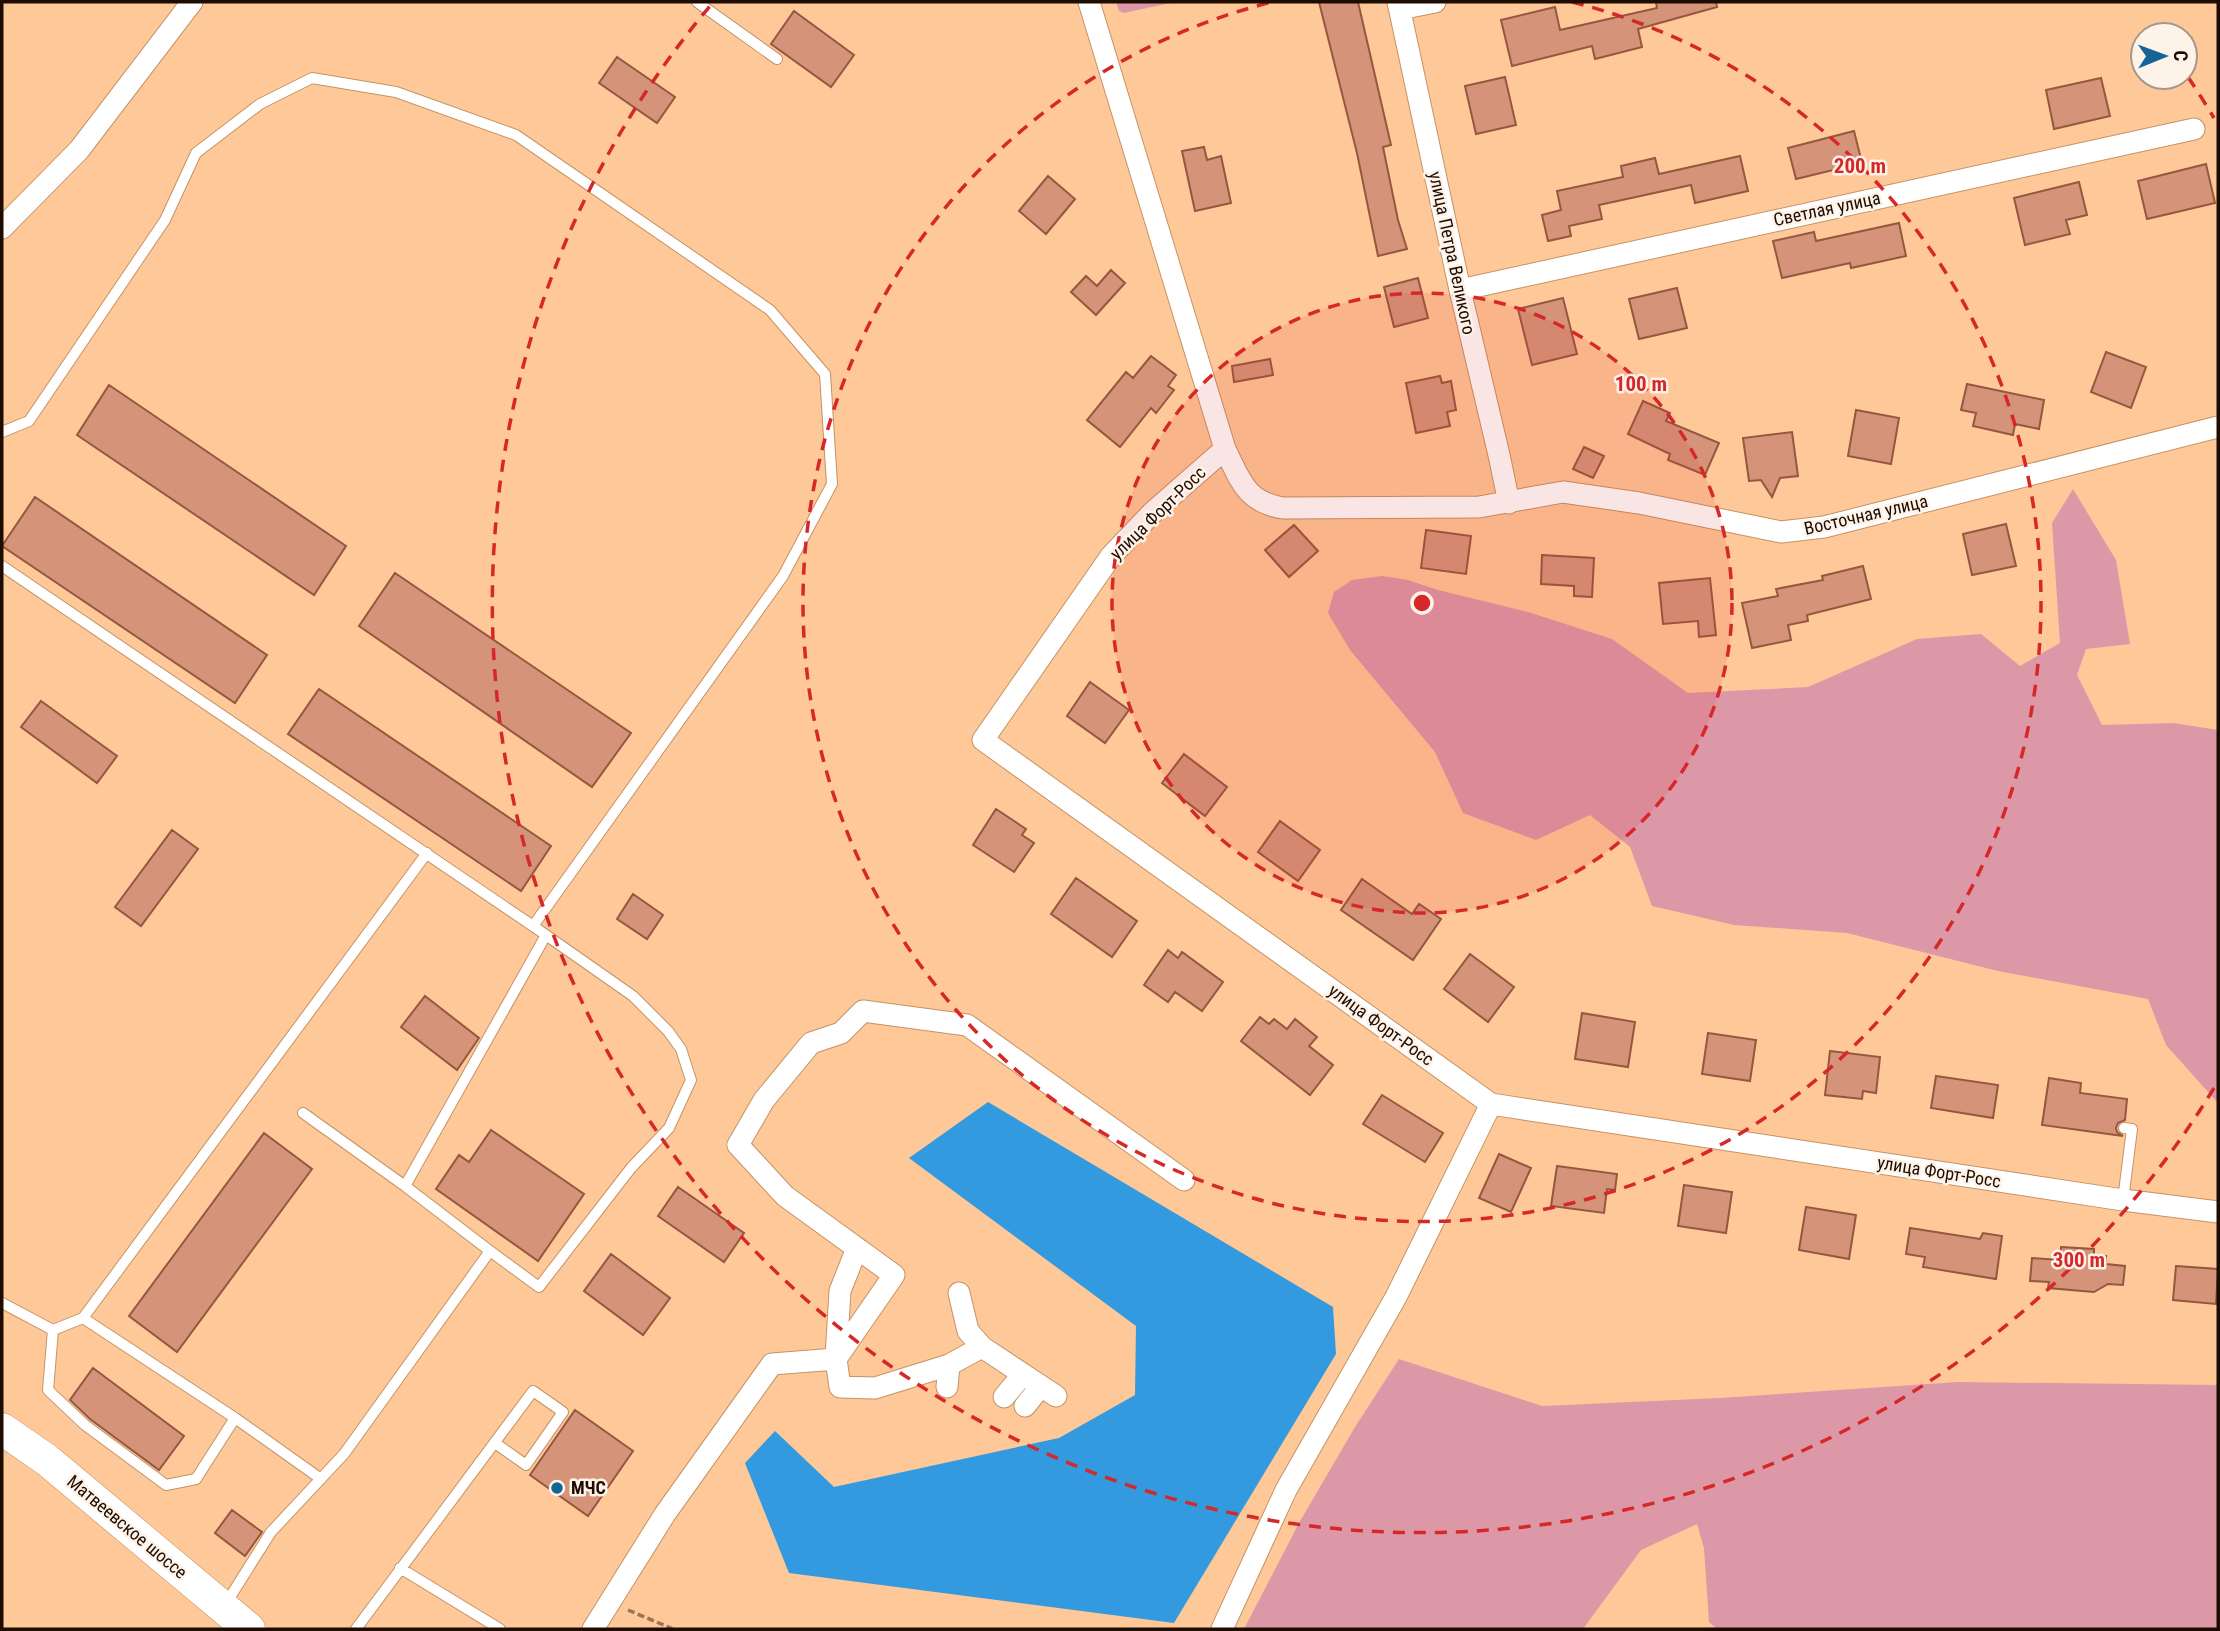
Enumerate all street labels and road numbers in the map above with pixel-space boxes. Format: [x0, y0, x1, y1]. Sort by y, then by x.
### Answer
street label: улица Петра Великого [1425, 169, 1480, 336]
street label: Светлая улица [1772, 187, 1882, 230]
street label: улица Форт-Росс [1105, 462, 1210, 564]
street label: Восточная улица [1802, 490, 1930, 539]
street label: улица Форт-Росс [1325, 979, 1438, 1070]
street label: улица Форт-Росс [1876, 1151, 2002, 1192]
street label: Матвеевское шоссе [63, 1470, 191, 1583]

